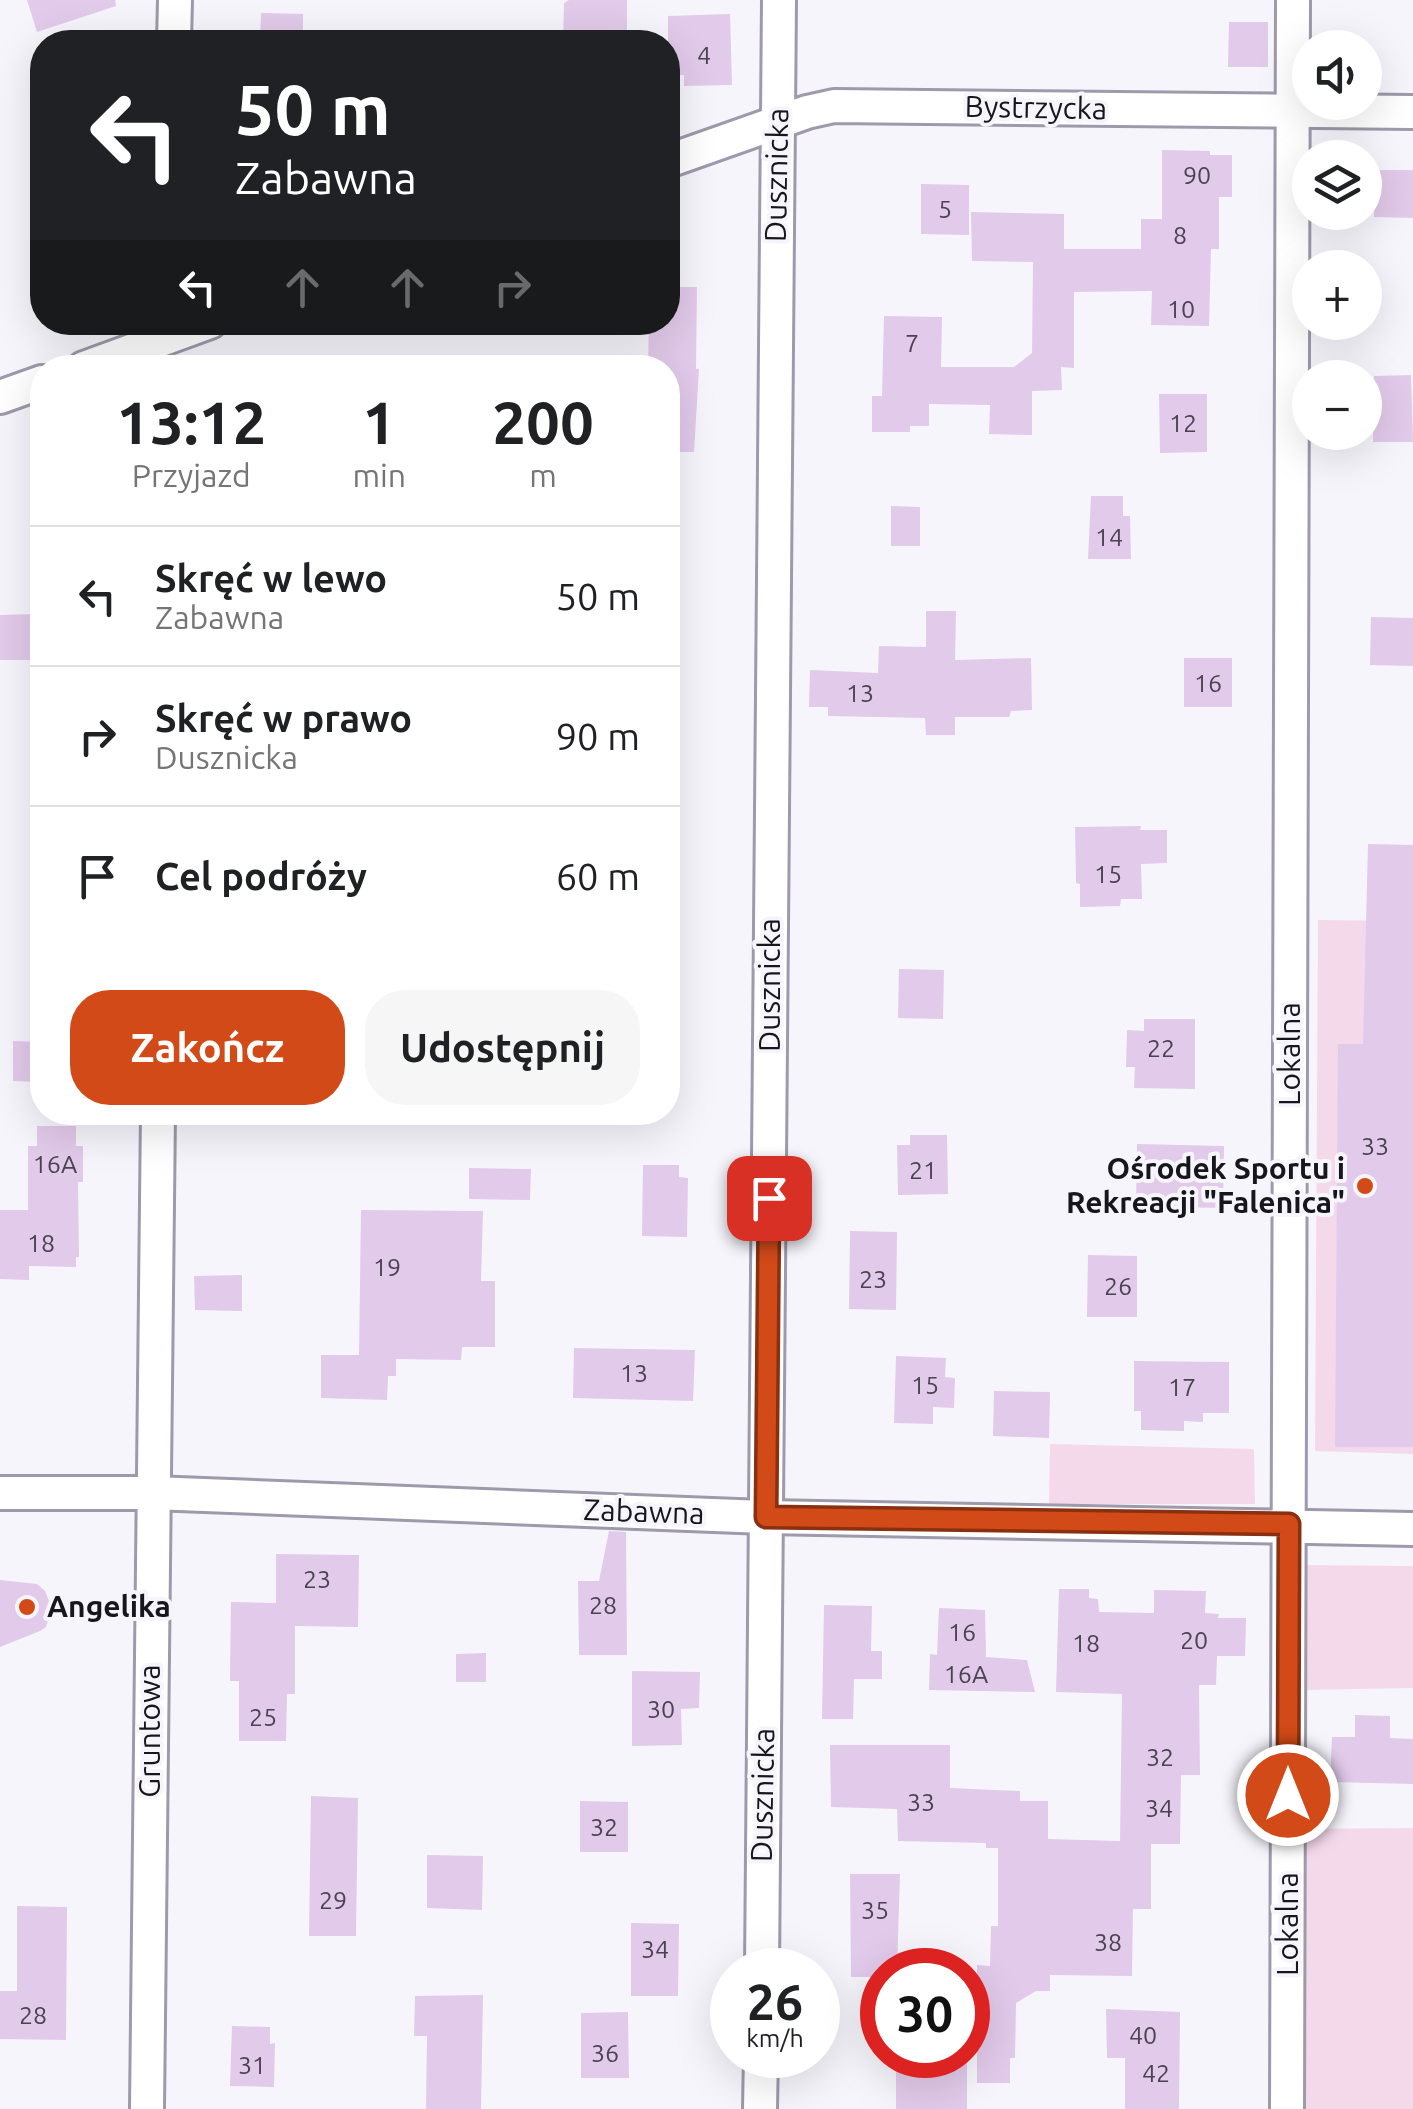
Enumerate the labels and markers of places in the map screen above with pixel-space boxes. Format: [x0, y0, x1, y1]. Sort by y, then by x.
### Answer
place label: Ośrodek Sportu i Rekreacji "Falenica" [1066, 1151, 1345, 1219]
pin [727, 1156, 812, 1241]
marker: Ośrodek Sportu i Rekreacji "Falenica" [1354, 1175, 1376, 1197]
place label: Angelika [47, 1589, 171, 1623]
marker: Angelika [16, 1596, 38, 1618]

